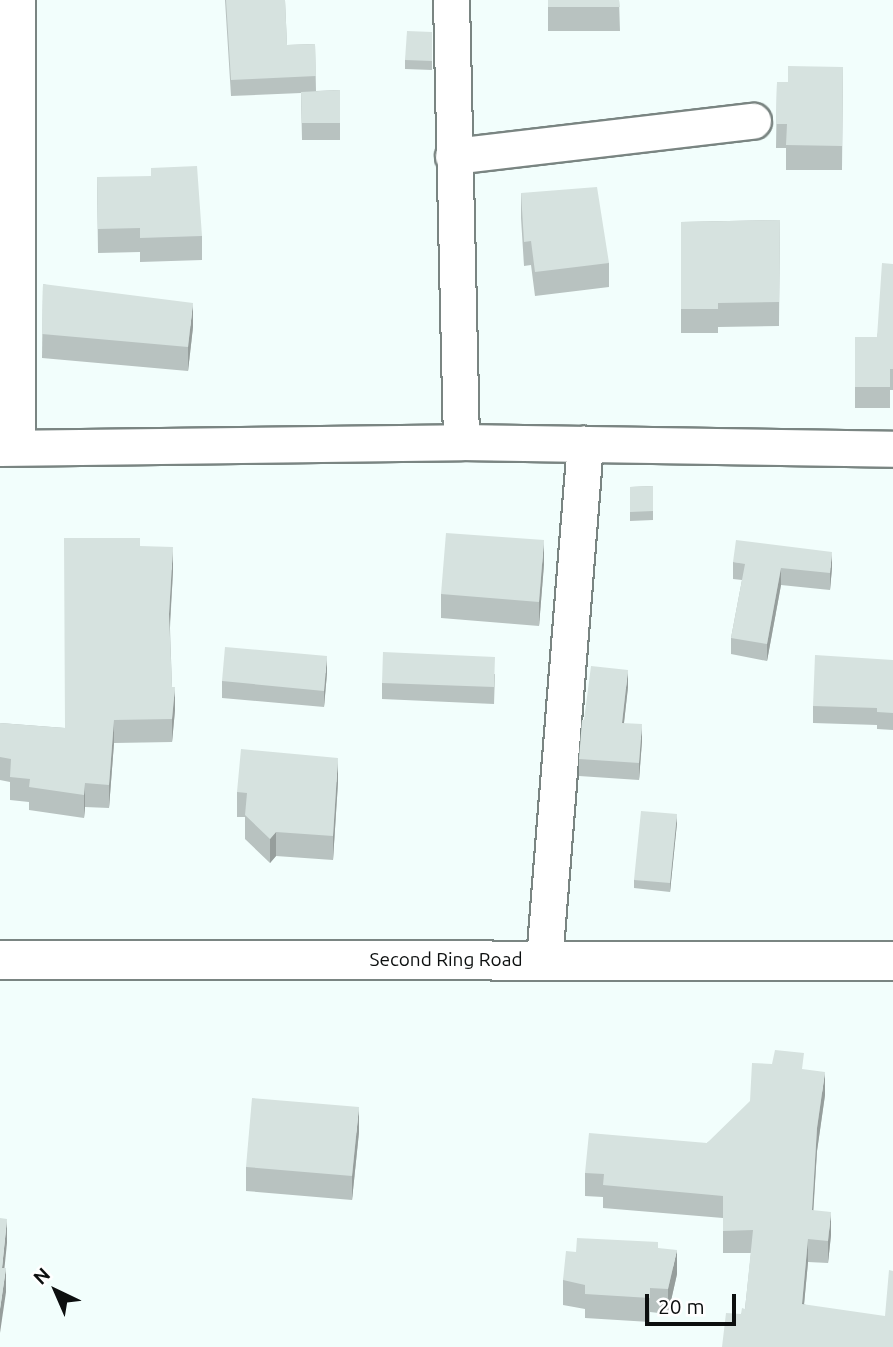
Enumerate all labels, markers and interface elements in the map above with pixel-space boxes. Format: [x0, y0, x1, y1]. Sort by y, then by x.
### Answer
street label: Second Ring Road [369, 949, 523, 971]
north arrow [21, 1256, 91, 1326]
text: N [29, 1263, 54, 1289]
scale bar [648, 1280, 739, 1324]
text: 20 m [658, 1294, 705, 1318]

